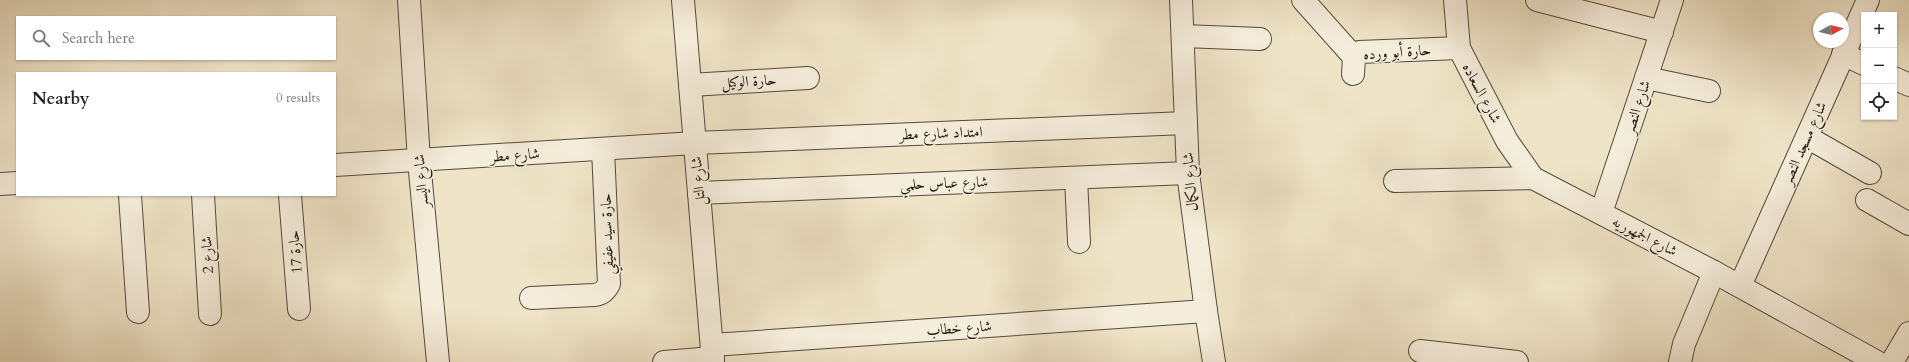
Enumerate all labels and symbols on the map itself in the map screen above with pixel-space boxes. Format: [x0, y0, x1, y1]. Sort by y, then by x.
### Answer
north arrow [1813, 12, 1849, 48]
street label: حارة أبو ورده [1362, 39, 1432, 64]
street label: شارع السعاده [1455, 59, 1506, 128]
street label: حارة الوكيل [721, 70, 777, 93]
street label: شارع النصر [1618, 77, 1658, 139]
street label: شارع مسجد النصر [1776, 98, 1834, 191]
street label: امتداد شارع مطر [897, 122, 983, 148]
street label: شارع مطر [488, 143, 541, 170]
street label: شارع الكمال [1177, 151, 1206, 212]
street label: شارع اليسر [409, 153, 436, 211]
street label: شارع التل [686, 155, 713, 206]
street label: شارع عباس حلمي [900, 171, 989, 199]
street label: حارة سيد عفيفي [596, 193, 622, 275]
street label: شارع الجمهوريه [1608, 211, 1681, 264]
street label: حارة 17 [283, 229, 307, 275]
street label: شارع 2 [196, 235, 221, 274]
street label: شارع خطاب [926, 316, 993, 343]

